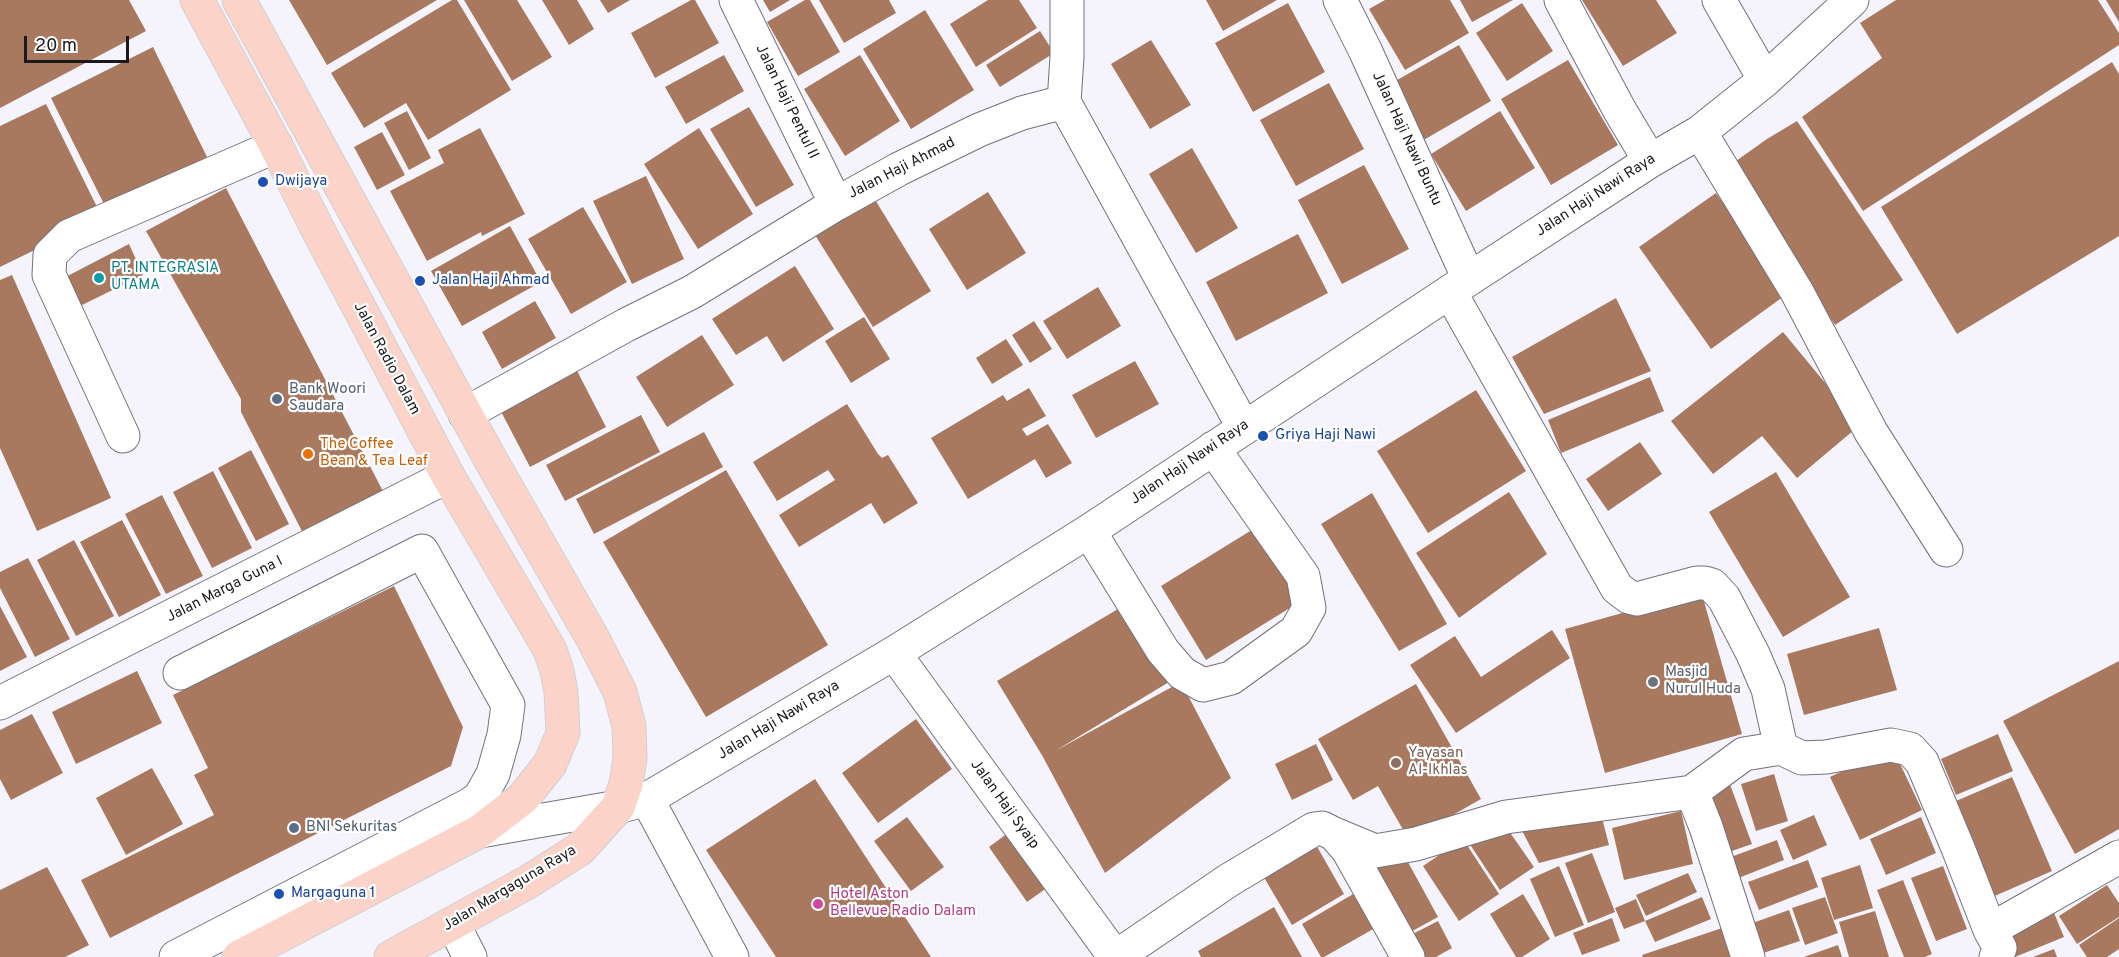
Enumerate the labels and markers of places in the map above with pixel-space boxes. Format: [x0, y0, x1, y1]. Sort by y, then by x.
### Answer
place label: Dwijaya [275, 173, 327, 191]
marker: Dwijaya [256, 175, 270, 189]
place label: PT. INTEGRASIA UTAMA [111, 260, 219, 295]
marker: PT. INTEGRASIA UTAMA [92, 271, 106, 285]
place label: Jalan Haji Ahmad [432, 272, 550, 290]
marker: Jalan Haji Ahmad [413, 274, 427, 288]
place label: Bank Woori Saudara [289, 381, 366, 416]
marker: Bank Woori Saudara [270, 392, 284, 406]
place label: Griya Haji Nawi [1275, 427, 1376, 445]
marker: Griya Haji Nawi [1256, 429, 1270, 443]
place label: The Coffee Bean & Tea Leaf [320, 436, 428, 471]
marker: The Coffee Bean & Tea Leaf [301, 447, 315, 461]
place label: Masjid Nurul Huda [1665, 664, 1741, 699]
marker: Masjid Nurul Huda [1646, 675, 1660, 689]
place label: Yayasan Al-Ikhlas [1408, 745, 1467, 780]
marker: Yayasan Al-Ikhlas [1389, 756, 1403, 770]
place label: BNI Sekuritas [306, 819, 397, 837]
marker: BNI Sekuritas [287, 821, 301, 835]
place label: Margaguna 1 [291, 885, 375, 903]
place label: Hotel Aston Bellevue Radio Dalam [830, 886, 976, 921]
marker: Margaguna 1 [272, 887, 286, 901]
marker: Hotel Aston Bellevue Radio Dalam [811, 897, 825, 911]

